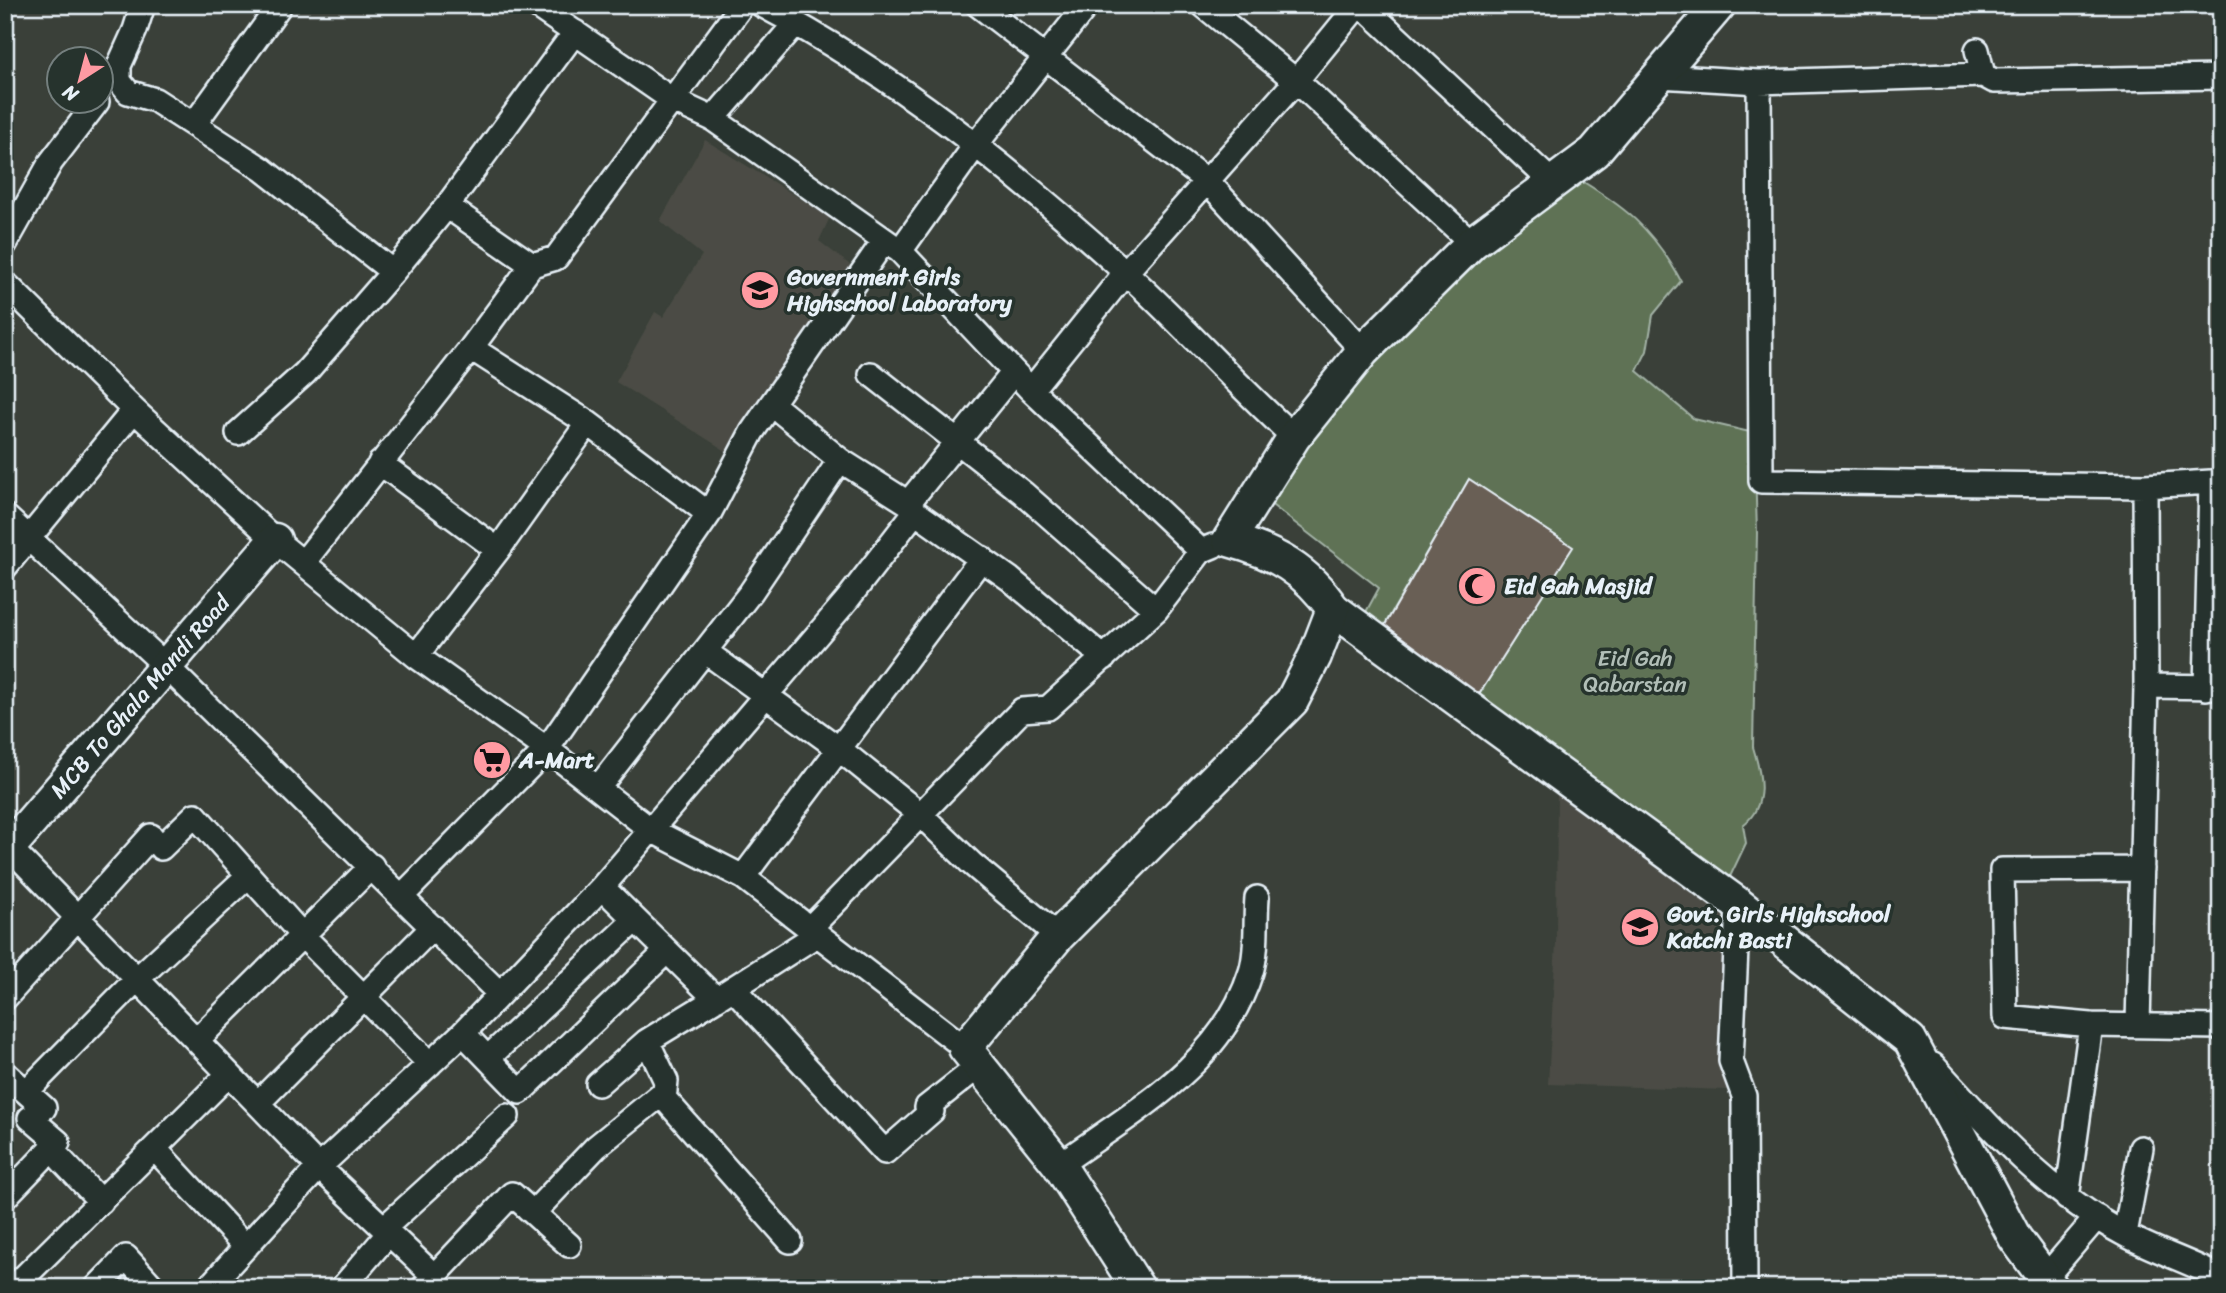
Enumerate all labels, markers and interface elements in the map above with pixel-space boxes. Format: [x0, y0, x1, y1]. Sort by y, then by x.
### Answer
north arrow [46, 46, 116, 116]
text: N [55, 76, 86, 111]
place label: Government Girls Highschool Laboratory [786, 257, 1013, 324]
school or university icon: Government Girls Highschool Laboratory [739, 269, 781, 311]
mosque icon: Eid Gah Masjid [1456, 565, 1498, 607]
place label: Eid Gah Masjid [1504, 566, 1654, 607]
street label: MCB To Ghala Mandi Road [39, 583, 242, 808]
park label: Eid Gah Qabarstan [1583, 638, 1687, 705]
supermarket icon: A-Mart [471, 739, 513, 781]
place label: A-Mart [518, 740, 595, 781]
place label: Govt. Girls Highschool Katchi Basti [1666, 894, 1892, 961]
school or university icon: Govt. Girls Highschool Katchi Basti [1619, 906, 1661, 948]

